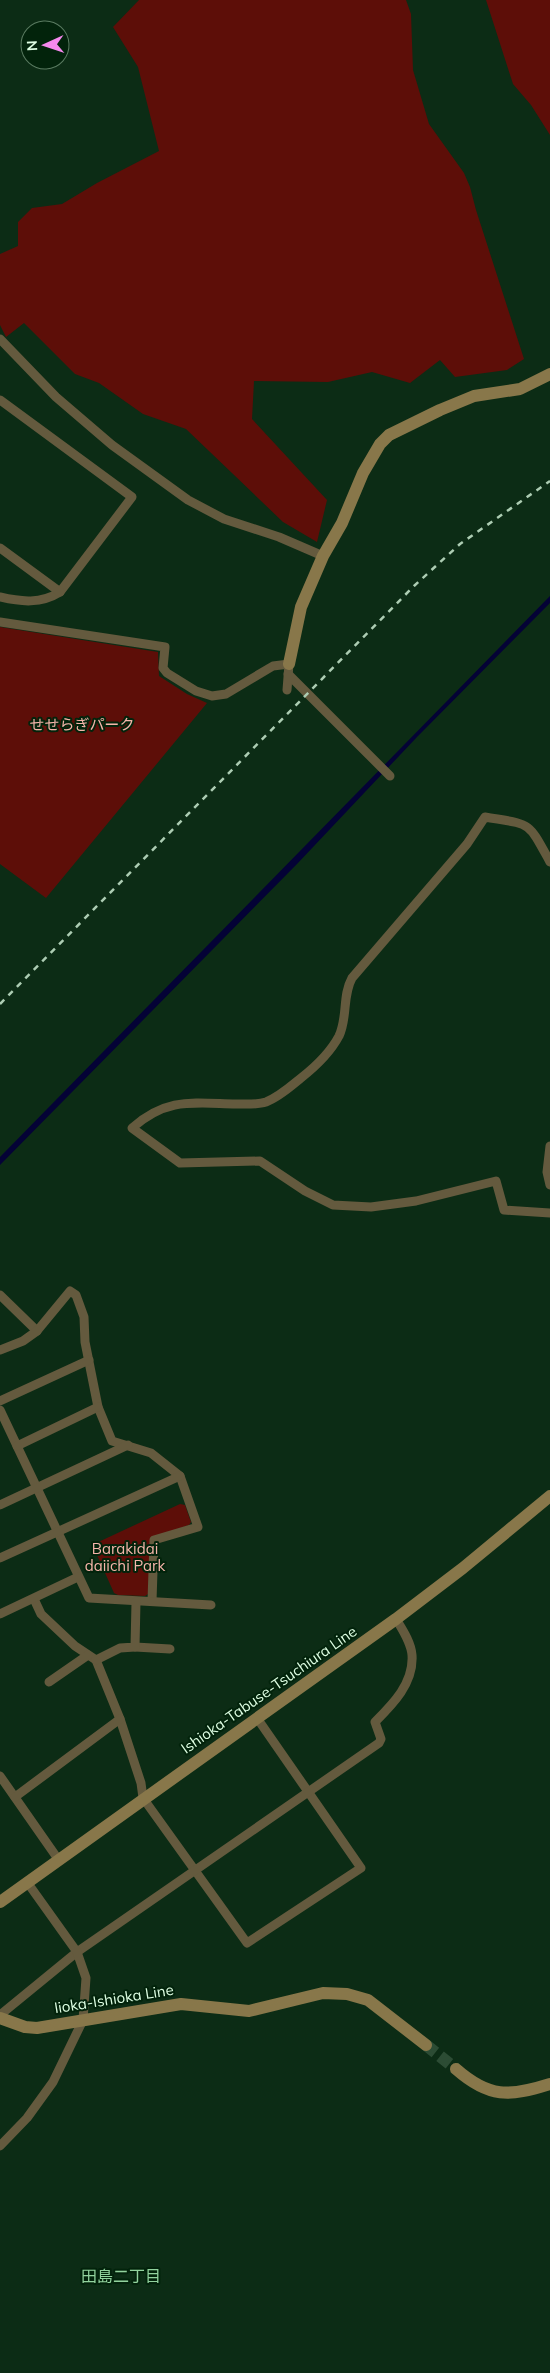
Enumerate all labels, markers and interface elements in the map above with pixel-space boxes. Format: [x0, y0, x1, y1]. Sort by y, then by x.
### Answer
north arrow [20, 20, 70, 70]
text: N [23, 40, 41, 51]
park label: せせらぎパーク [29, 715, 135, 734]
park label: Barakidai daiichi Park [85, 1539, 165, 1575]
street label: Ishioka-Tabuse-Tsuchiura Line [177, 1622, 360, 1758]
street label: Iioka-Ishioka Line [53, 1980, 175, 2017]
district label: 田島二丁目 [81, 2266, 161, 2286]

